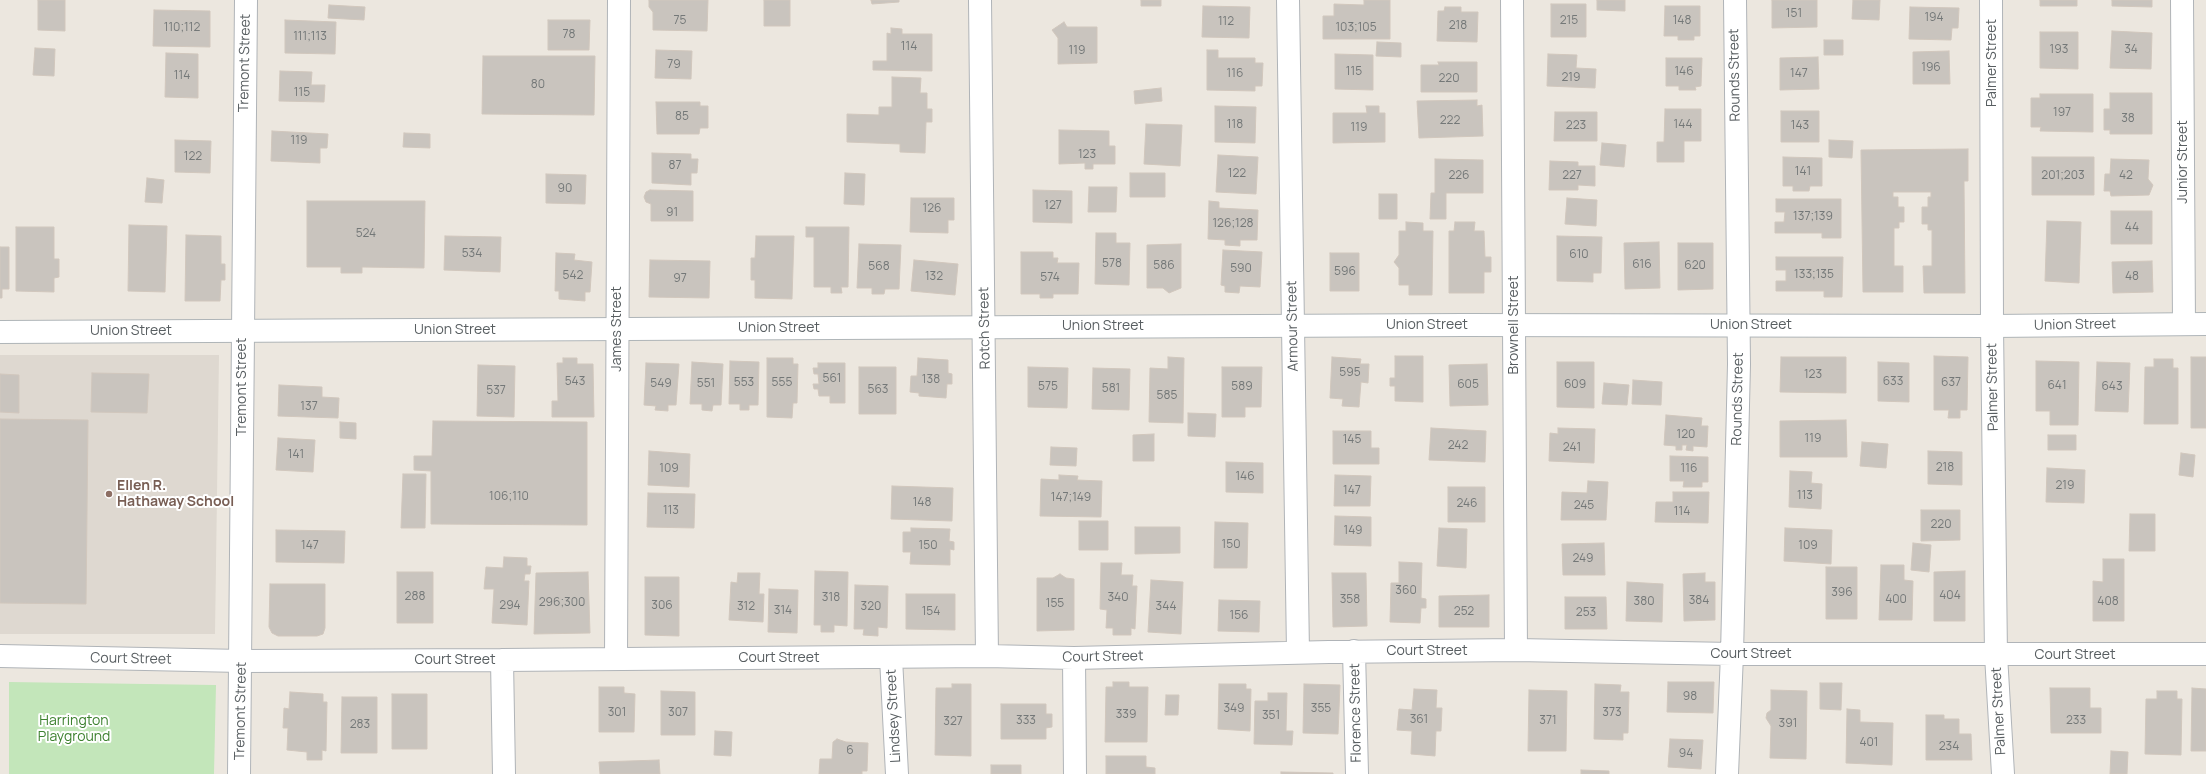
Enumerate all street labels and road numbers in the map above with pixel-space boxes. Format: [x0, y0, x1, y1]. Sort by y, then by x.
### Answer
street label: Tremont Street [236, 14, 254, 112]
street label: Palmer Street [1984, 19, 2000, 107]
street label: Rounds Street [1726, 28, 1744, 122]
street label: Junior Street [2175, 120, 2191, 204]
street label: Brownell Street [1506, 275, 1522, 375]
street label: Armour Street [1284, 280, 1302, 372]
street label: James Street [609, 286, 625, 372]
street label: Rotch Street [976, 287, 994, 369]
street label: Union Street [2034, 316, 2116, 334]
street label: Union Street [1386, 317, 1468, 333]
street label: Union Street [1710, 317, 1792, 333]
street label: Union Street [1062, 318, 1144, 334]
street label: Union Street [738, 320, 820, 336]
street label: Union Street [414, 322, 496, 338]
street label: Union Street [90, 323, 172, 339]
street label: Tremont Street [234, 338, 250, 436]
street label: Palmer Street [1984, 343, 2002, 431]
street label: Rounds Street [1729, 352, 1747, 446]
street label: Court Street [1386, 643, 1468, 659]
street label: Court Street [1710, 646, 1792, 662]
street label: Court Street [2034, 647, 2116, 663]
street label: Court Street [1062, 648, 1144, 666]
street label: Court Street [90, 650, 172, 668]
street label: Court Street [738, 650, 820, 666]
street label: Court Street [414, 652, 496, 668]
street label: Tremont Street [232, 662, 250, 760]
street label: Florence Street [1347, 663, 1365, 763]
street label: Palmer Street [1988, 667, 2010, 755]
street label: Lindsey Street [883, 669, 905, 763]

